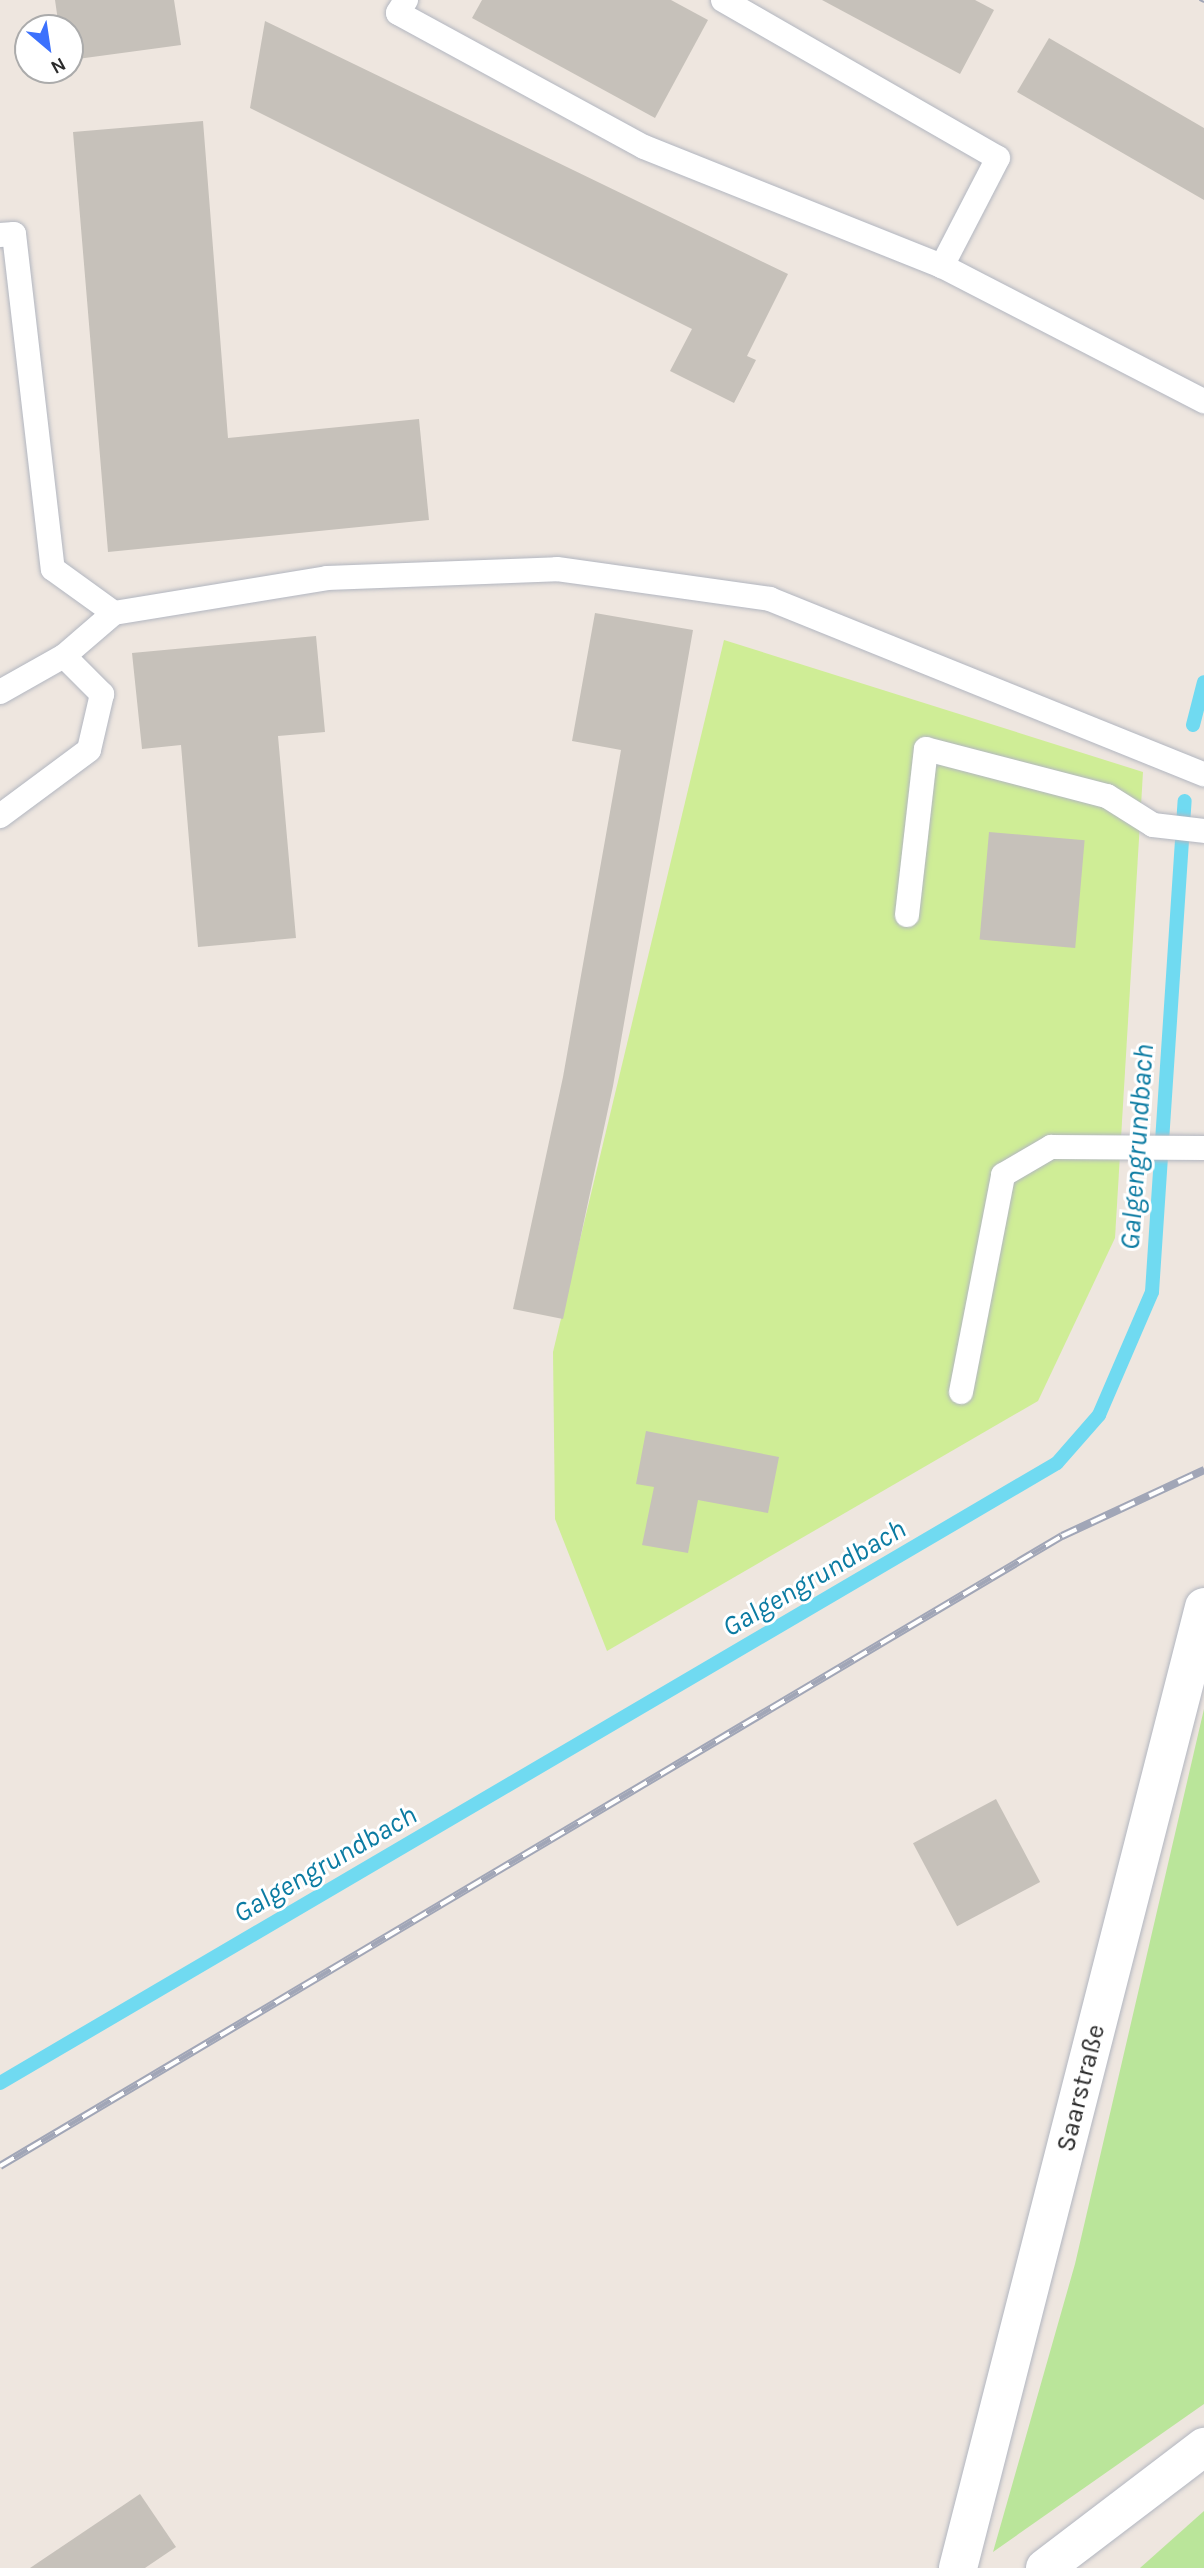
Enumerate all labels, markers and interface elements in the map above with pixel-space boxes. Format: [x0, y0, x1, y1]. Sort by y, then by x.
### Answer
north arrow [14, 14, 84, 84]
text: N [47, 53, 70, 79]
water label: Galgengrundbach [1113, 1043, 1161, 1251]
water label: Galgengrundbach [716, 1512, 912, 1644]
water label: Galgengrundbach [227, 1798, 423, 1930]
street label: Saarstraße [1050, 2021, 1112, 2155]

